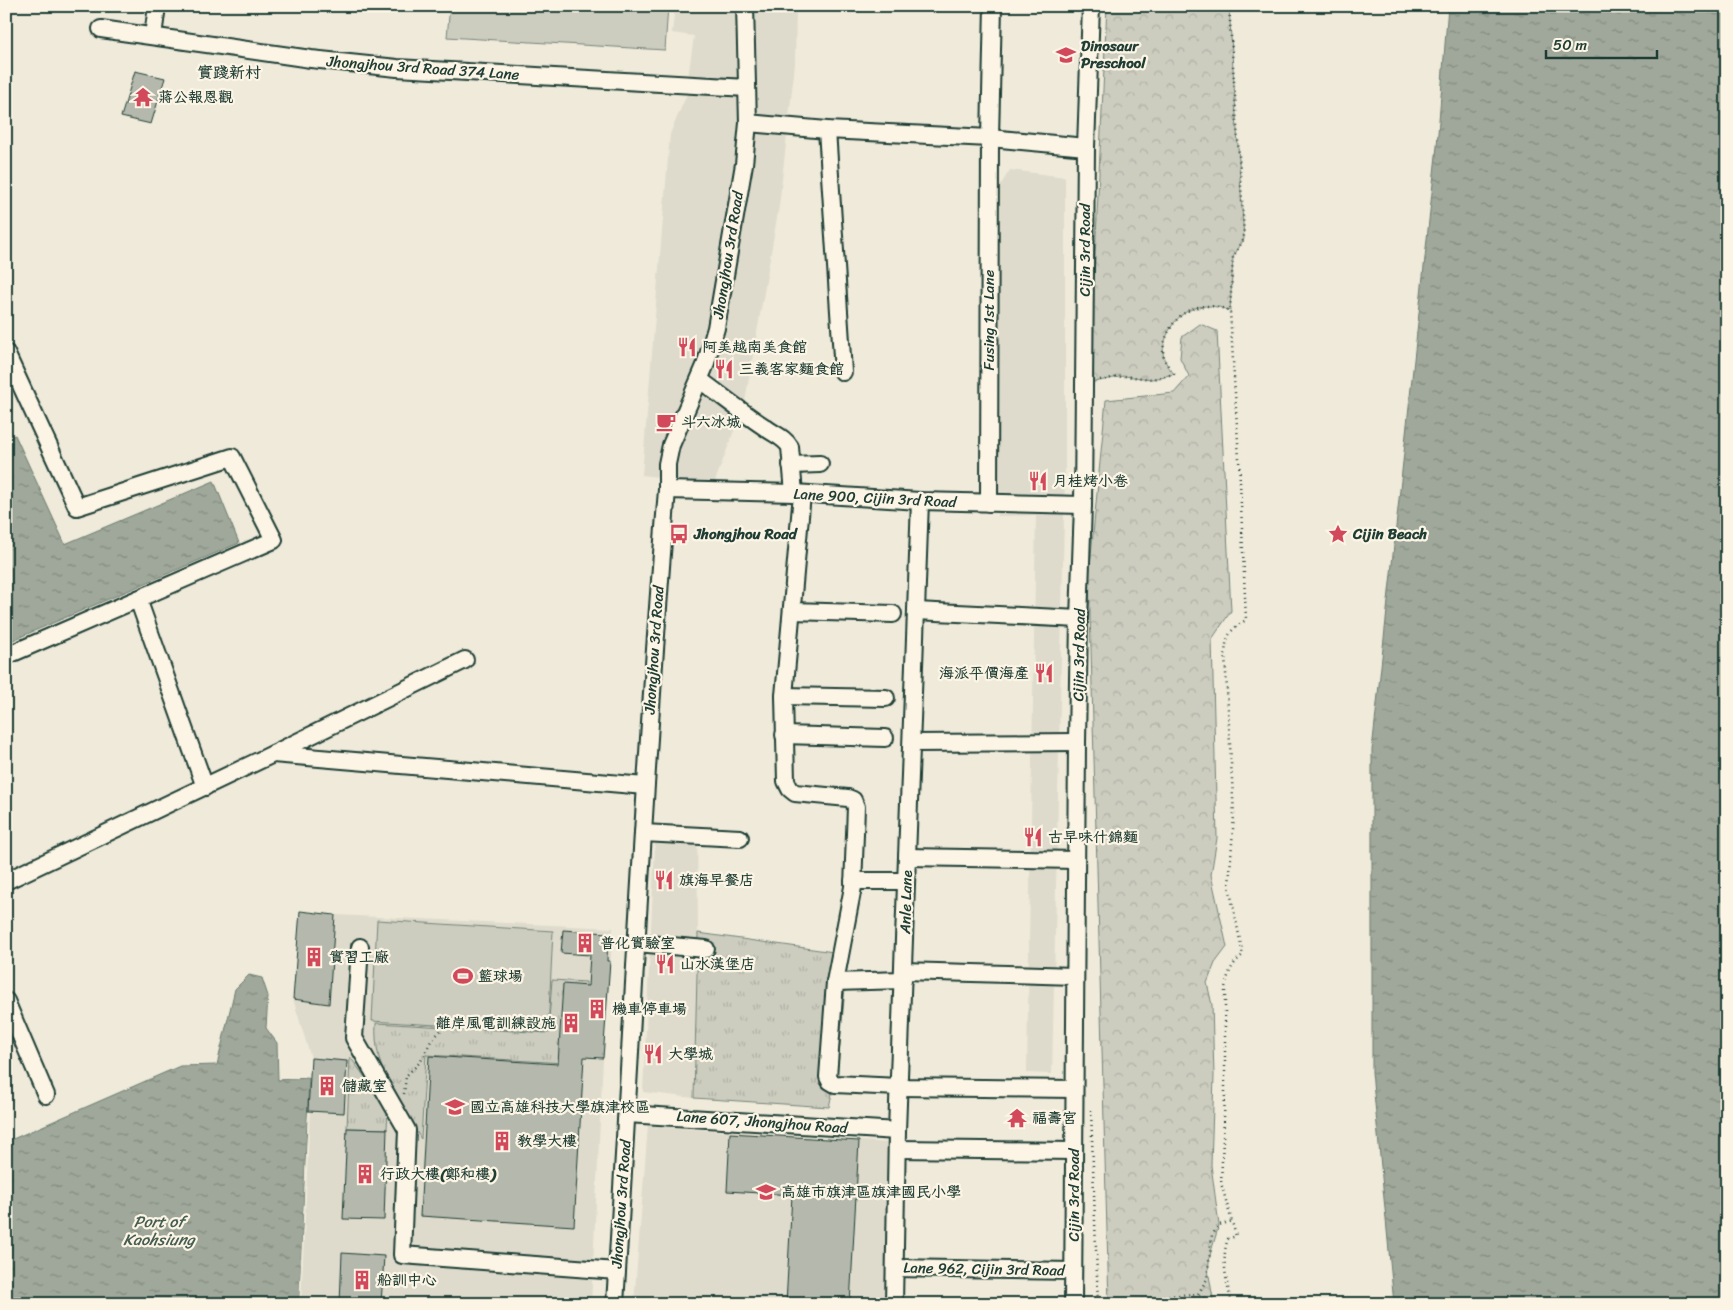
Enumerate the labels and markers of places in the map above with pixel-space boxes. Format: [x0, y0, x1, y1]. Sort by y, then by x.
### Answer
place label: Dinosaur Preschool [1081, 33, 1146, 76]
school or university icon: Dinosaur Preschool [1055, 44, 1077, 66]
place label: 蔣公報恩觀 [158, 84, 233, 110]
temple icon: 蔣公報恩觀 [132, 86, 154, 108]
place label: 阿美越南美食館 [702, 334, 807, 360]
restaurant icon: 阿美越南美食館 [676, 336, 698, 358]
place label: 三義客家麵食館 [739, 356, 844, 382]
restaurant icon: 三義客家麵食館 [713, 358, 735, 380]
place label: 斗六冰城 [681, 409, 741, 435]
cafe icon: 斗六冰城 [655, 411, 677, 433]
place label: 月桂烤小卷 [1053, 468, 1128, 494]
restaurant icon: 月桂烤小卷 [1027, 470, 1049, 492]
place label: Jhongjhou Road [693, 521, 799, 547]
place label: Cijin Beach [1352, 521, 1427, 547]
bus stop icon: Jhongjhou Road [668, 523, 690, 545]
place icon: Cijin Beach [1327, 523, 1349, 545]
place label: 海派平價海產 [939, 660, 1029, 686]
restaurant icon: 海派平價海產 [1033, 662, 1055, 684]
place label: 古早味什錦麵 [1048, 824, 1138, 850]
restaurant icon: 古早味什錦麵 [1022, 826, 1044, 848]
place label: 旗海早餐店 [679, 867, 754, 893]
restaurant icon: 旗海早餐店 [653, 869, 675, 891]
place label: 普化實驗室 [600, 930, 675, 956]
building icon: 普化實驗室 [574, 932, 596, 954]
place label: 實習工廠 [329, 944, 389, 970]
building icon: 實習工廠 [303, 946, 325, 968]
place label: 山水漢堡店 [680, 951, 755, 977]
restaurant icon: 山水漢堡店 [654, 953, 676, 975]
place label: 籃球場 [478, 963, 523, 989]
sports icon: 籃球場 [452, 965, 474, 987]
place label: 機車停車場 [612, 996, 687, 1022]
building icon: 機車停車場 [586, 998, 608, 1020]
place label: 離岸風電訓練設施 [436, 1010, 556, 1036]
building icon: 離岸風電訓練設施 [560, 1012, 582, 1034]
place label: 大學城 [668, 1041, 713, 1067]
restaurant icon: 大學城 [642, 1043, 664, 1065]
place label: 儲藏室 [342, 1073, 387, 1099]
building icon: 儲藏室 [316, 1075, 338, 1097]
place label: 國立高雄科技大學旗津校區 [470, 1094, 650, 1120]
school or university icon: 國立高雄科技大學旗津校區 [444, 1096, 466, 1118]
place label: 福壽宮 [1032, 1105, 1077, 1131]
temple icon: 福壽宮 [1006, 1107, 1028, 1129]
place label: 教學大樓 [517, 1128, 577, 1154]
building icon: 教學大樓 [491, 1130, 513, 1152]
place label: 行政大樓(鄭和樓) [380, 1161, 497, 1187]
building icon: 行政大樓(鄭和樓) [354, 1163, 376, 1185]
place label: 高雄市旗津區旗津國民小學 [781, 1179, 961, 1205]
school or university icon: 高雄市旗津區旗津國民小學 [755, 1181, 777, 1203]
place label: 船訓中心 [377, 1267, 437, 1293]
building icon: 船訓中心 [351, 1269, 373, 1291]

